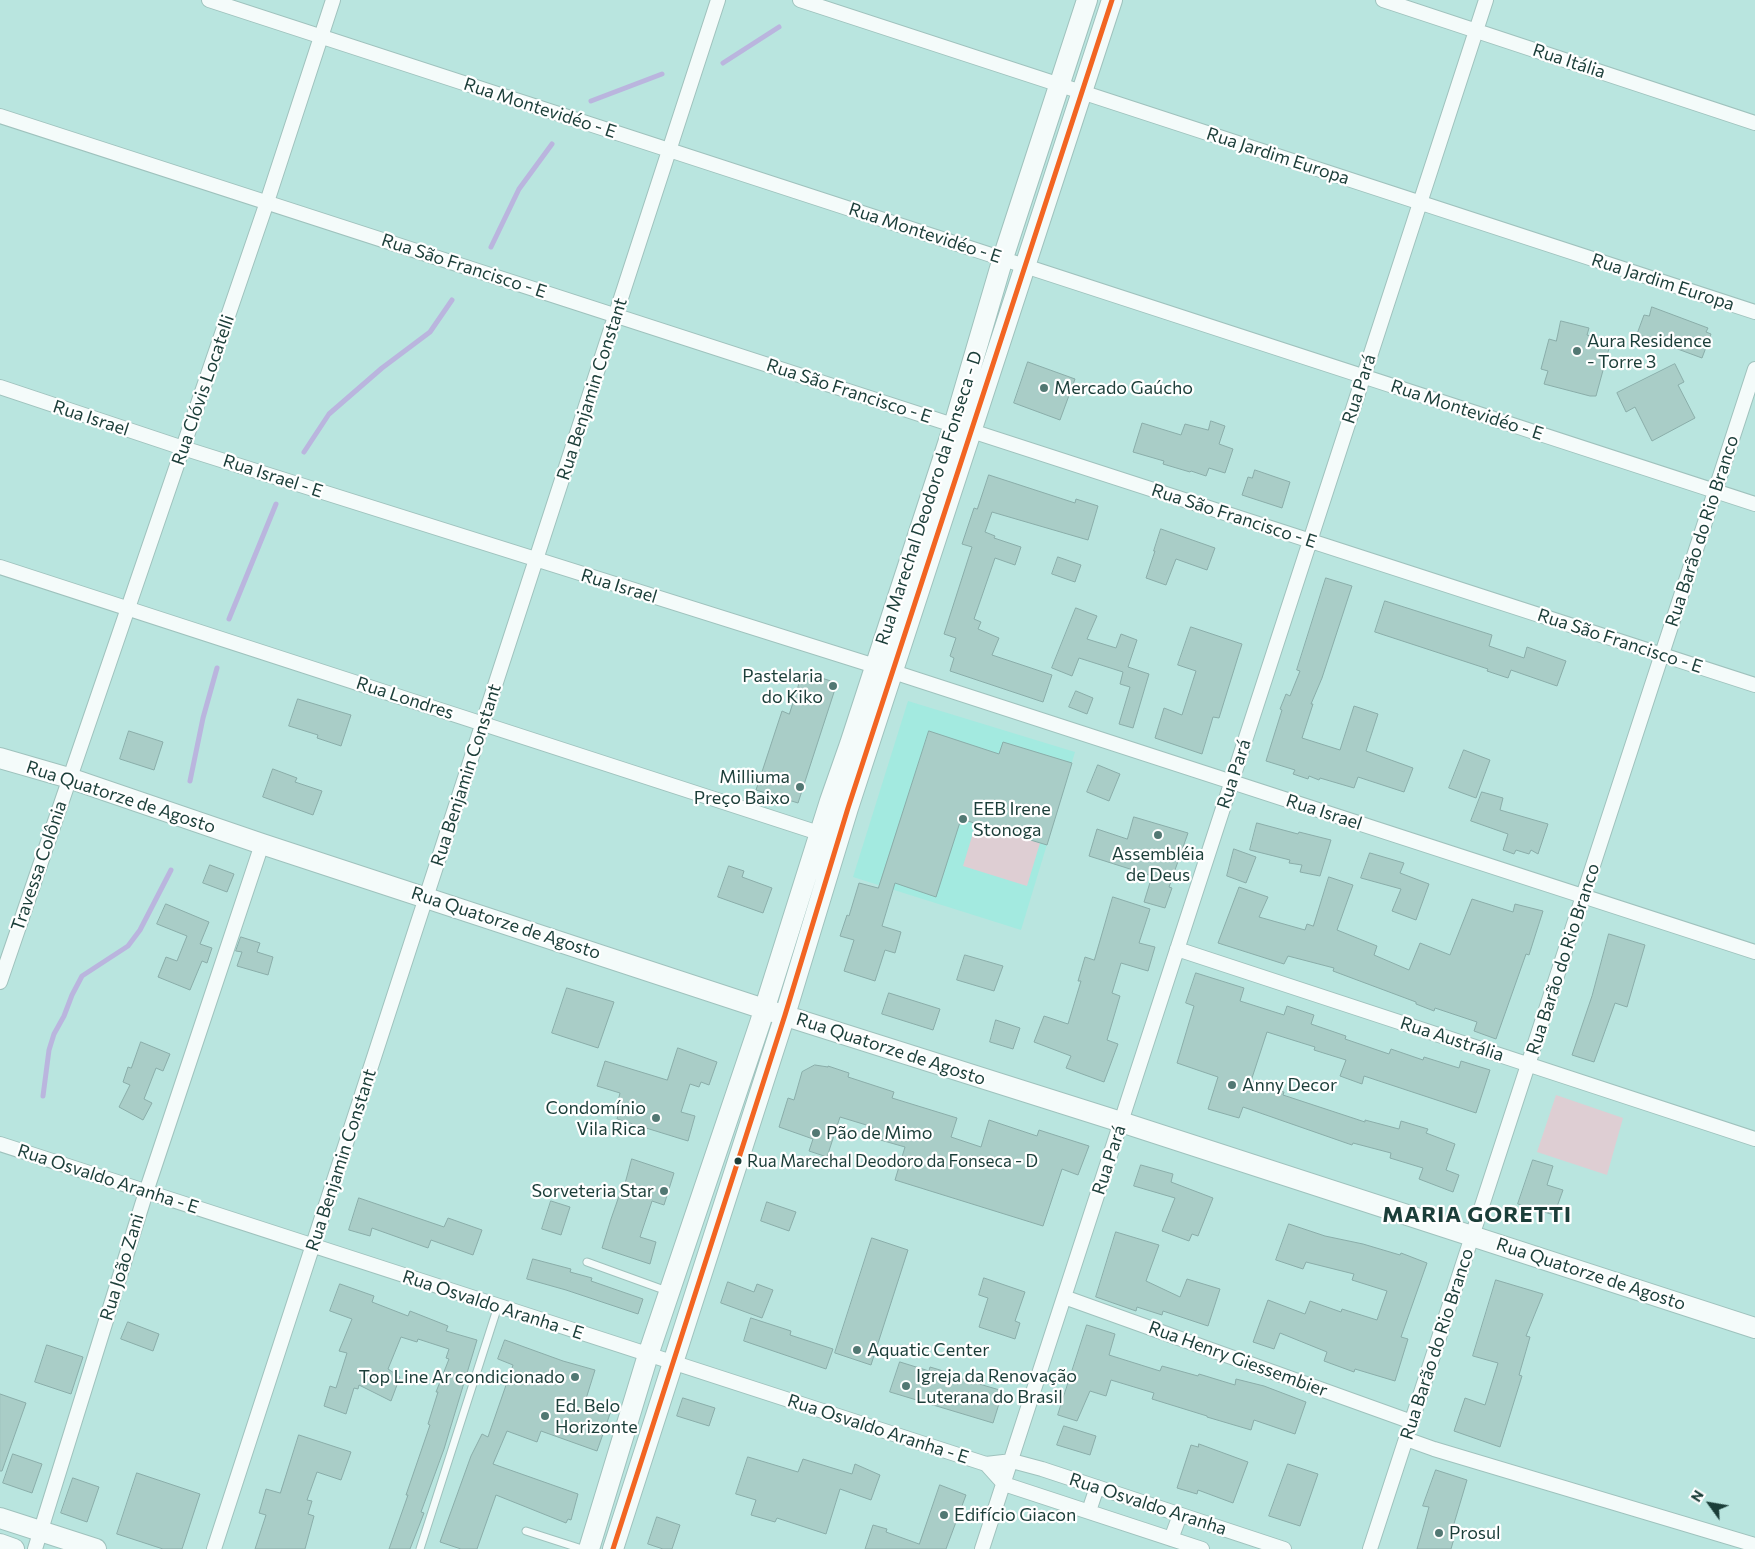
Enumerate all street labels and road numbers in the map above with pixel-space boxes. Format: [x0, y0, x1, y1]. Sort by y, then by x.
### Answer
street label: Rua Itália [1530, 39, 1608, 83]
street label: Rua Montevidéo - E [461, 73, 619, 143]
street label: Rua Jardim Europa [1204, 123, 1352, 189]
street label: Rua Montevidéo - E [846, 198, 1004, 268]
street label: Rua São Francisco - E [379, 229, 549, 303]
street label: Rua Jardim Europa [1589, 249, 1737, 315]
street label: Rua Benjamin Constant [552, 295, 632, 483]
street label: Rua Clóvis Locatelli [167, 312, 239, 468]
street label: Rua Marechal Deodoro da Fonseca - D [871, 348, 987, 648]
street label: Rua Pará [1338, 351, 1380, 427]
street label: Rua São Francisco - E [764, 354, 934, 428]
street label: Rua Montevidéo - E [1388, 375, 1546, 445]
street label: Rua Israel [50, 396, 132, 440]
street label: Rua Barão do Rio Branco [1661, 433, 1743, 629]
street label: Rua Israel - E [220, 450, 326, 502]
street label: Rua São Francisco - E [1149, 479, 1319, 553]
street label: Rua Israel [578, 564, 660, 608]
street label: Rua São Francisco - E [1535, 604, 1705, 678]
street label: Rua Londres [354, 672, 456, 724]
street label: Rua Benjamin Constant [426, 681, 506, 869]
street label: Rua Pará [1213, 736, 1255, 812]
street label: Rua Quatorze de Agosto [24, 756, 218, 838]
street label: Rua Israel [1283, 790, 1365, 834]
street label: Travessa Colônia [7, 798, 71, 934]
street label: Rua Barão do Rio Branco [1522, 861, 1604, 1057]
street label: Rua Quatorze de Agosto [409, 882, 603, 964]
street label: Rua Quatorze de Agosto [794, 1008, 988, 1090]
street label: Rua Austrália [1397, 1012, 1507, 1066]
street label: Rua Benjamin Constant [301, 1066, 381, 1254]
street label: Rua Pará [1088, 1122, 1130, 1198]
street label: Rua Osvaldo Aranha - E [15, 1139, 201, 1219]
street label: Rua João Zani [95, 1211, 149, 1323]
street label: Rua Quatorze de Agosto [1494, 1233, 1688, 1315]
street label: Rua Barão do Rio Branco [1396, 1246, 1478, 1442]
street label: Rua Osvaldo Aranha - E [400, 1265, 586, 1345]
street label: Rua Henry Giessembier [1146, 1317, 1330, 1401]
street label: Rua Osvaldo Aranha - E [785, 1389, 971, 1469]
street label: Rua Osvaldo Aranha [1067, 1468, 1229, 1540]

